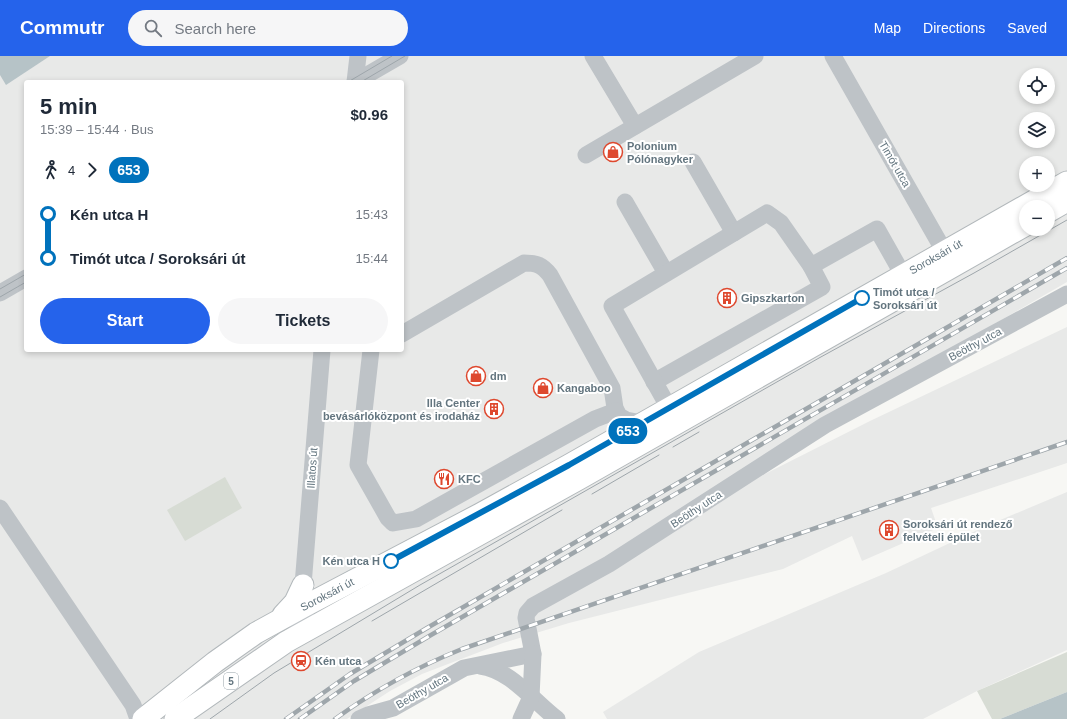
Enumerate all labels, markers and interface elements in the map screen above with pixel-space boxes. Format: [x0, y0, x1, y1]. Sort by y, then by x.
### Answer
search box [128, 10, 408, 46]
text: Commutr [20, 17, 104, 38]
icon: search [142, 17, 164, 39]
text: Search here [174, 20, 256, 37]
text: Map [874, 20, 901, 36]
text: Directions [923, 20, 985, 36]
text: Saved [1007, 20, 1047, 36]
map controls [1019, 68, 1055, 236]
button: locate [1019, 68, 1055, 104]
text: 5 min [40, 94, 97, 119]
text: $0.96 [350, 106, 388, 123]
button: layers [1019, 112, 1055, 148]
text: 15:39 – 15:44 · Bus [40, 122, 153, 137]
street label: Timót utca [877, 139, 913, 190]
place label: Polonium Pólónagyker [627, 140, 694, 165]
shop icon: Polonium Pólónagyker [602, 141, 624, 163]
button: + [1019, 156, 1055, 192]
icon: walk [40, 159, 62, 181]
icon: forward [81, 159, 103, 181]
text: 653 [117, 162, 141, 178]
text: 4 [68, 163, 75, 178]
button: − [1019, 200, 1055, 236]
text: Kén utca H [70, 206, 148, 223]
text: 15:43 [355, 207, 388, 222]
street label: Soroksári út [907, 237, 964, 276]
text: Timót utca / Soroksári út [70, 250, 246, 267]
text: 15:44 [355, 251, 388, 266]
place label: Timót utca / Soroksári út [873, 286, 938, 311]
building icon: Gipszkarton [716, 287, 738, 309]
marker: Timót utca / Soroksári út [854, 290, 870, 306]
place label: Gipszkarton [741, 292, 805, 304]
button: Start [40, 298, 210, 344]
button: Tickets [218, 298, 388, 344]
street label: Beöthy utca [947, 325, 1004, 363]
shop icon: dm [465, 365, 487, 387]
place label: dm [490, 370, 507, 382]
shop icon: Kangaboo [532, 377, 554, 399]
place label: Kangaboo [557, 382, 611, 394]
place label: Illa Center bevásárlóközpont és irodaház [323, 397, 481, 422]
building icon: Illa Center bevásárlóközpont és irodaház [483, 398, 505, 420]
line badge: 653 [605, 418, 651, 444]
text: 653 [616, 423, 640, 439]
street label: Illatos út [305, 447, 319, 489]
restaurant icon: KFC [433, 468, 455, 490]
place label: KFC [458, 473, 481, 485]
street label: Beöthy utca [668, 488, 724, 530]
place label: Soroksári út rendező felvételi épület [903, 518, 1013, 543]
building icon: Soroksári út rendező felvételi épület [878, 519, 900, 541]
marker: Kén utca H [383, 553, 399, 569]
place label: Kén utca H [323, 555, 380, 567]
street label: Soroksári út [298, 575, 356, 613]
station icon: Kén utca [290, 650, 312, 672]
place label: Kén utca [315, 655, 362, 667]
street label: Beöthy utca [394, 671, 451, 711]
road number: 5 [224, 673, 238, 689]

